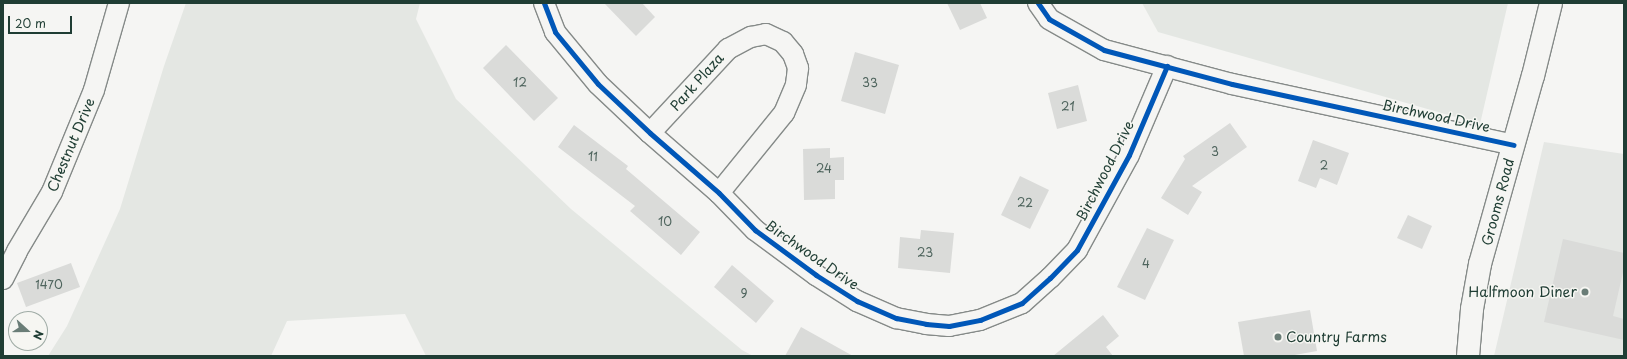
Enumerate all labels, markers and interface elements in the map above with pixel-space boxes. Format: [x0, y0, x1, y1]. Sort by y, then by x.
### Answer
scale bar [10, 8, 74, 34]
text: 20 m [15, 14, 46, 32]
street label: Park Plaza [667, 50, 727, 114]
house number: 12 [513, 76, 527, 90]
house number: 33 [862, 76, 878, 90]
street label: Chestnut Drive [44, 96, 98, 194]
street label: Birchwood Drive [1380, 96, 1492, 136]
house number: 21 [1061, 100, 1075, 114]
street label: Birchwood Drive [1072, 118, 1138, 224]
house number: 3 [1211, 145, 1219, 159]
house number: 11 [588, 150, 598, 164]
street label: Grooms Road [1478, 156, 1518, 248]
house number: 2 [1320, 159, 1328, 173]
house number: 24 [816, 162, 832, 176]
house number: 22 [1017, 196, 1033, 210]
house number: 10 [658, 215, 672, 229]
street label: Birchwood Drive [762, 216, 862, 294]
house number: 23 [917, 246, 933, 260]
house number: 4 [1142, 257, 1150, 271]
house number: 1470 [35, 278, 63, 292]
place label: Halfmoon Diner [1468, 284, 1577, 300]
house number: 9 [740, 287, 748, 301]
marker: Halfmoon Diner [1580, 287, 1590, 297]
north arrow [8, 311, 48, 351]
text: N [29, 328, 48, 342]
place label: Country Farms [1286, 329, 1388, 345]
marker: Country Farms [1273, 332, 1283, 342]

